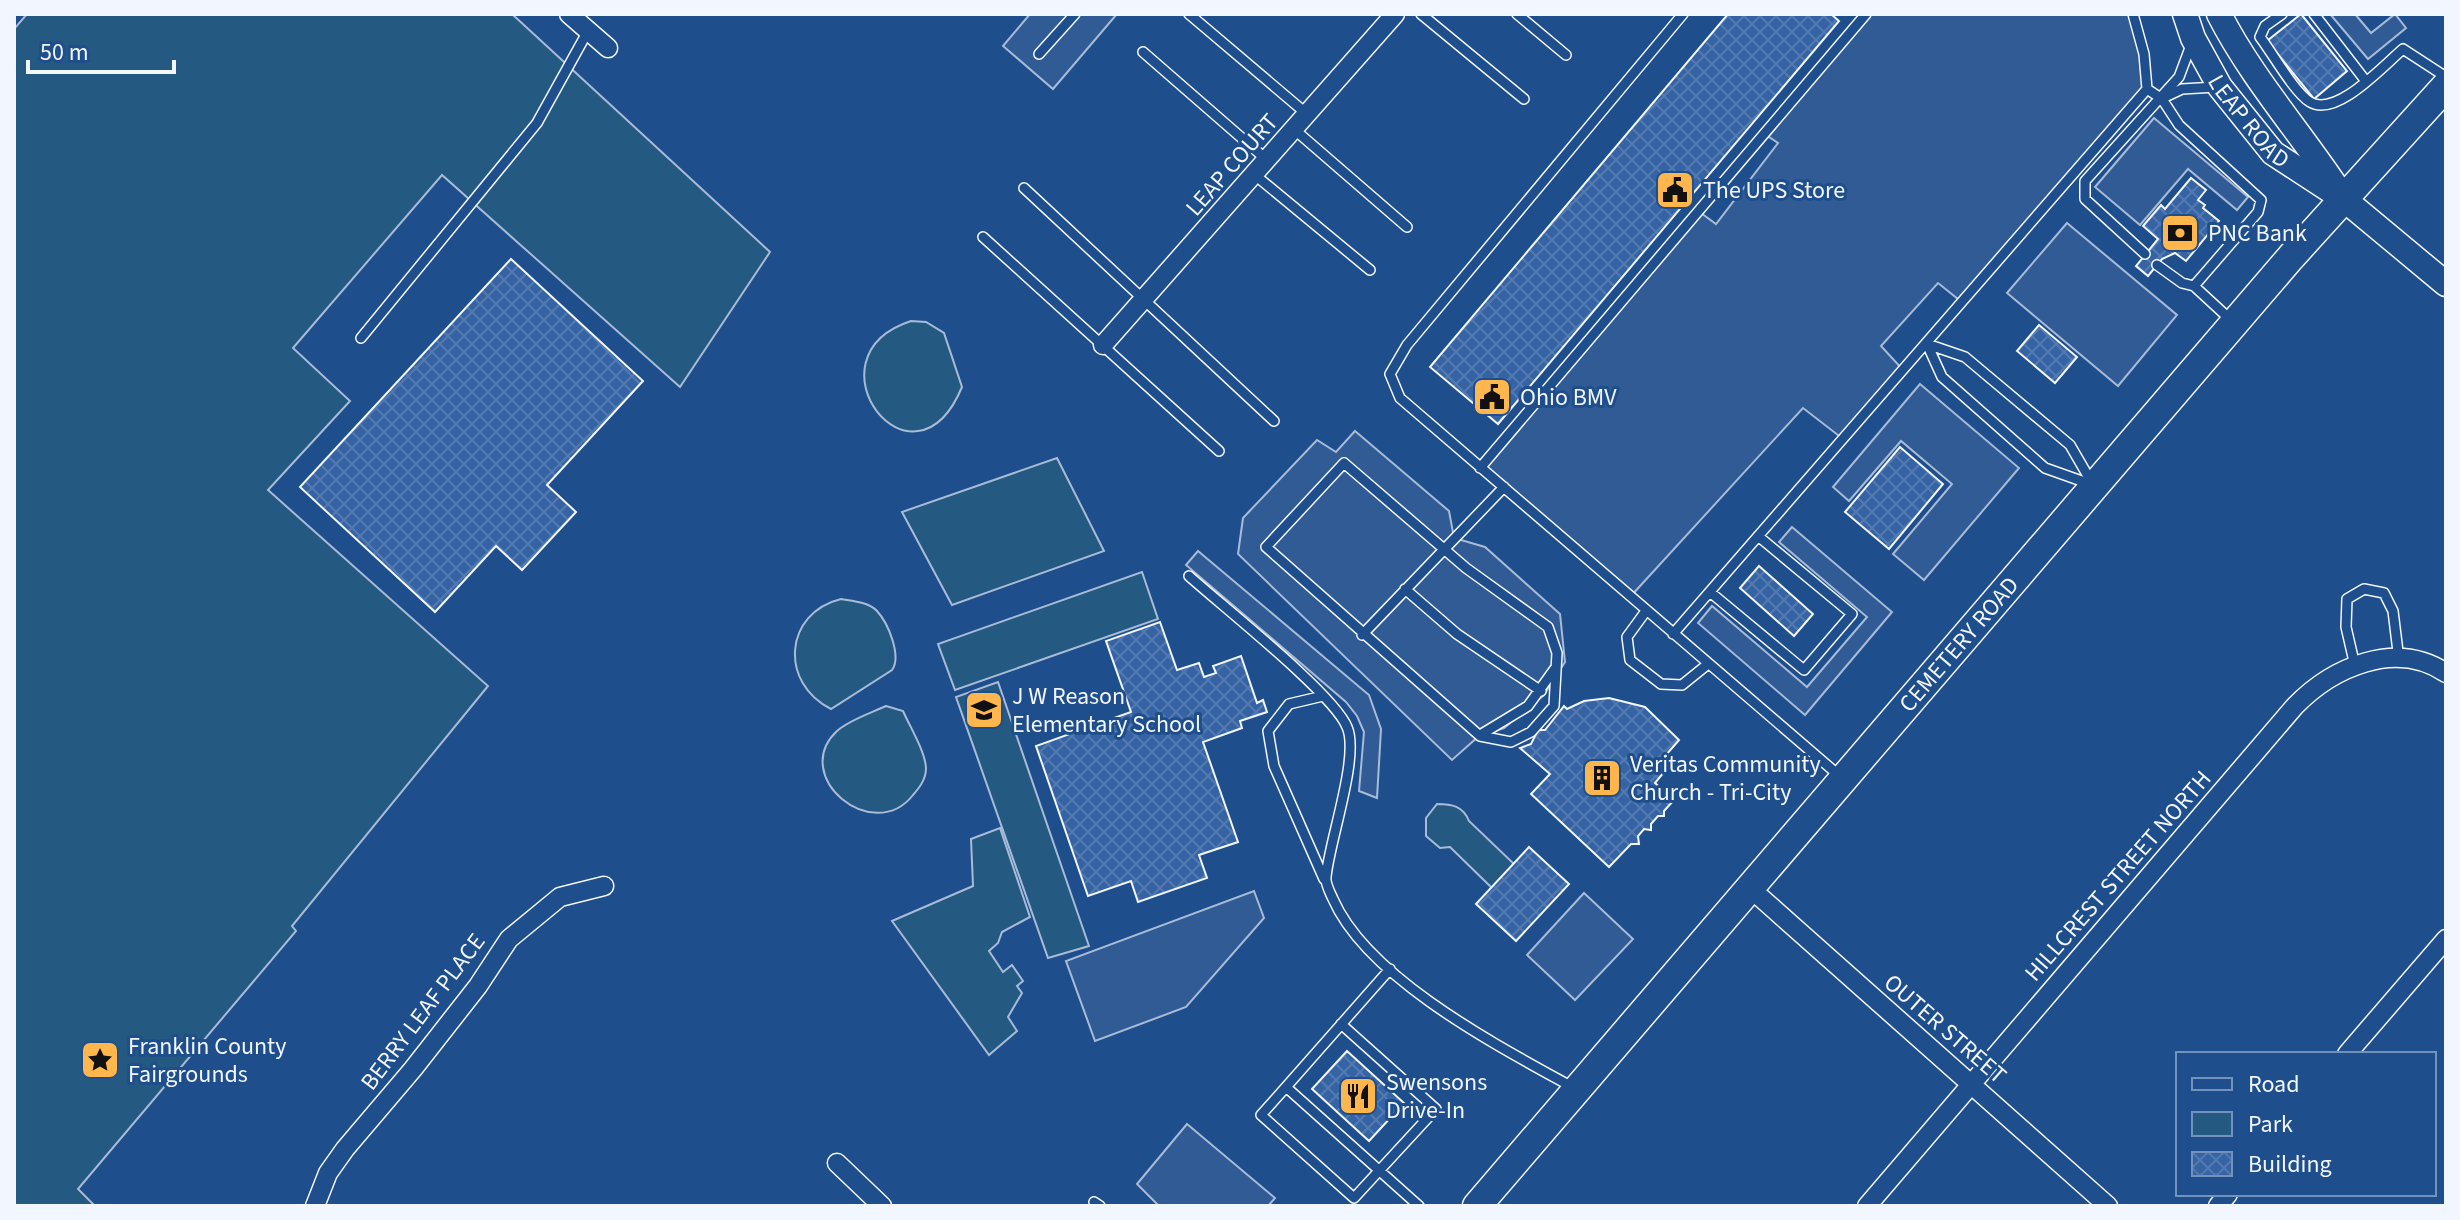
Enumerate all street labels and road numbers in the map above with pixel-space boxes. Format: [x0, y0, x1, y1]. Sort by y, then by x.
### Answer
street label: LEAP ROAD [2199, 68, 2296, 177]
street label: LEAP COURT [1177, 106, 1287, 224]
street label: CEMETERY ROAD [1890, 569, 2027, 720]
street label: HILLCREST STREET NORTH [2016, 763, 2220, 989]
street label: BERRY LEAF PLACE [352, 926, 494, 1098]
street label: OUTER STREET [1876, 966, 2014, 1092]

